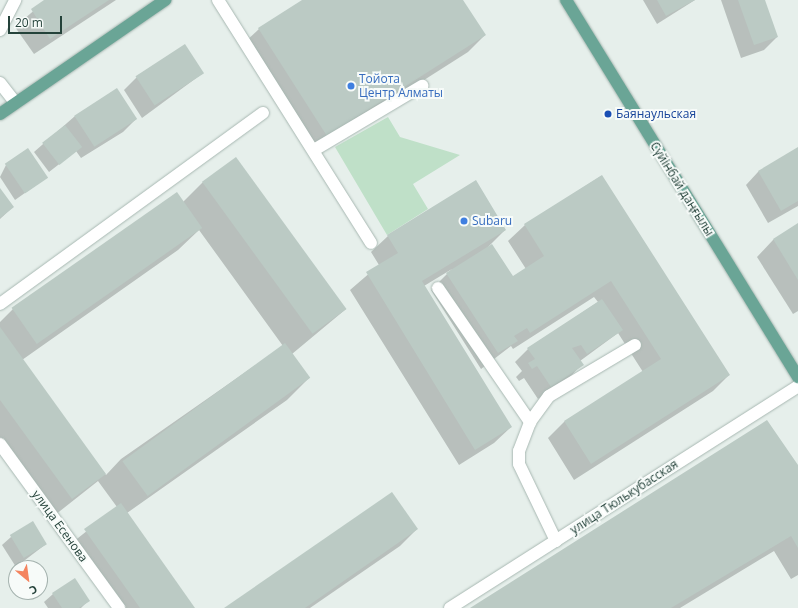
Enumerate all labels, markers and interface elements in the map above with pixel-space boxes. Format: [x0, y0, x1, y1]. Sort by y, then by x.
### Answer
scale bar [10, 8, 64, 34]
text: 20 m [15, 14, 43, 31]
place label: Тойота Центр Алматы [359, 72, 443, 100]
marker: Тойота Центр Алматы [346, 81, 356, 91]
place label: Баянаульская [616, 107, 696, 121]
marker: Баянаульская [603, 109, 613, 119]
street label: Сүйінбай даңғылы [647, 139, 717, 239]
place label: Subaru [472, 214, 512, 228]
marker: Subaru [459, 216, 469, 226]
street label: улица Тюлькубасская [568, 457, 680, 537]
street label: улица Есенова [29, 487, 91, 565]
north arrow [8, 560, 48, 600]
text: С [27, 582, 40, 598]

